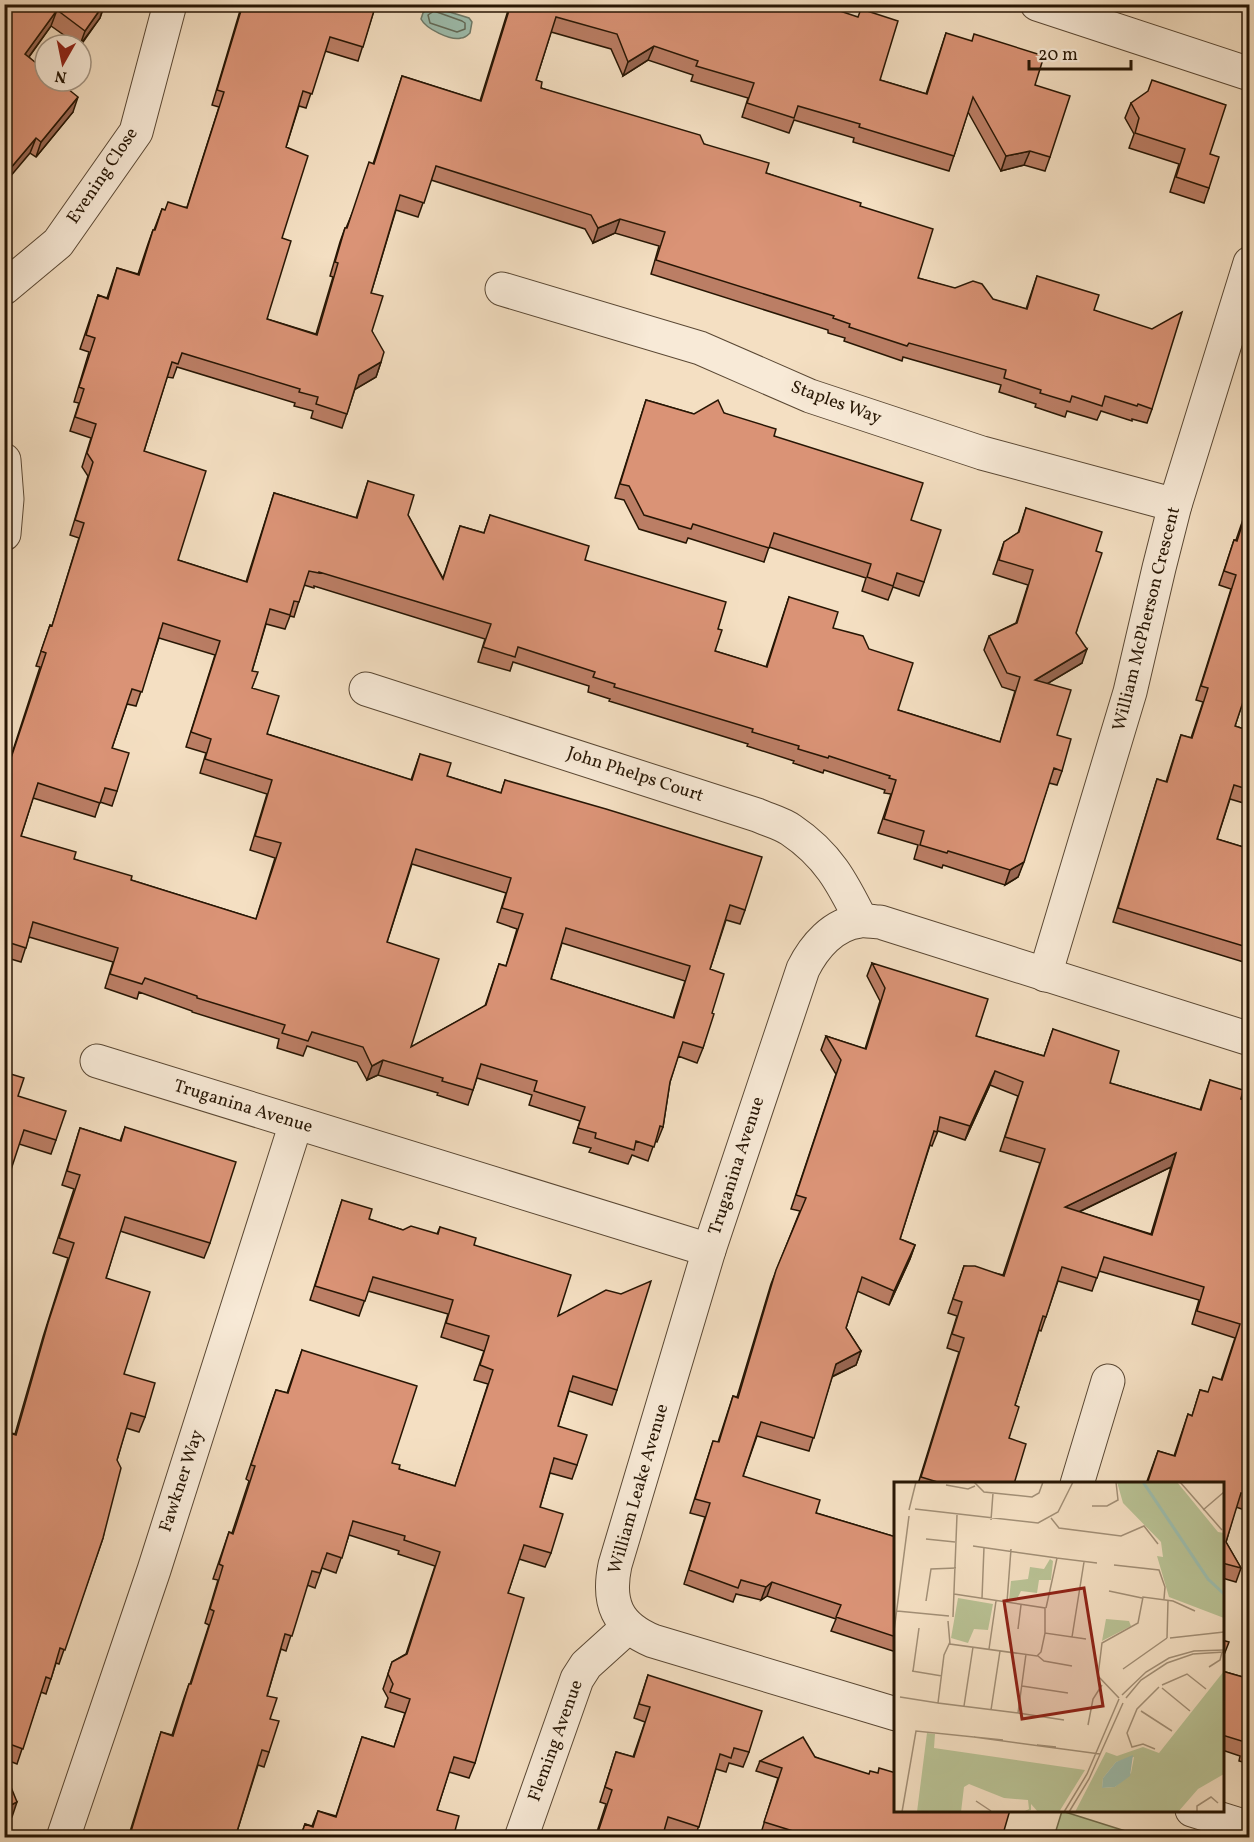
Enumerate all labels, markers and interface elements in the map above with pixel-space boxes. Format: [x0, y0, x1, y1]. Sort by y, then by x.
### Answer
north arrow [33, 33, 93, 93]
scale bar [1029, 33, 1131, 71]
text: 20 m [1038, 43, 1078, 68]
text: N [53, 64, 68, 88]
street label: Evening Close [62, 123, 144, 229]
street label: Staples Way [787, 375, 885, 431]
street label: William McPherson Crescent [1107, 504, 1187, 734]
street label: John Phelps Court [563, 741, 707, 809]
street label: Truganina Avenue [170, 1074, 316, 1140]
street label: Truganina Avenue [703, 1094, 771, 1238]
street label: William Leake Avenue [603, 1401, 675, 1577]
street label: Fawkner Way [154, 1426, 210, 1535]
inset map [894, 1482, 1224, 1812]
street label: Fleming Avenue [522, 1677, 590, 1805]

